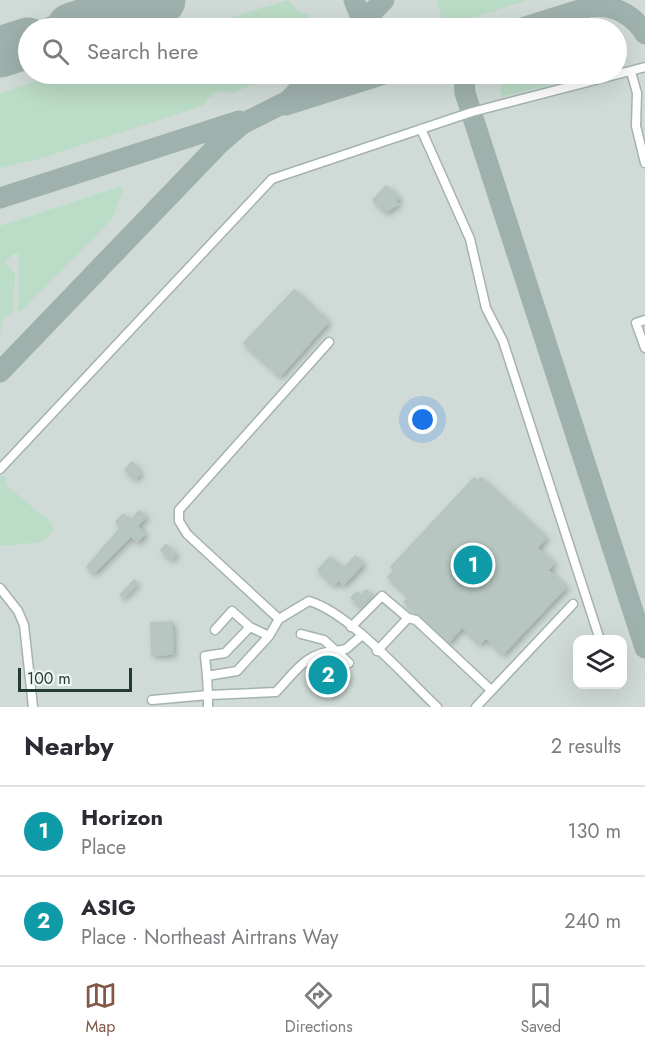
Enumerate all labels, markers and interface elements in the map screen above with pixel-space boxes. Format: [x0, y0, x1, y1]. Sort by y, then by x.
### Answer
search box [18, 18, 627, 84]
icon: search [39, 35, 72, 68]
text: Search here [87, 35, 198, 67]
your location [408, 405, 437, 434]
pin: 1 [454, 542, 492, 588]
map controls [573, 635, 627, 689]
button: layers [573, 635, 627, 689]
pin: 2 [308, 652, 348, 698]
scale bar [18, 665, 132, 692]
text: 100 m [27, 667, 71, 690]
text: Nearby [24, 727, 113, 765]
text: 2 results [551, 732, 621, 761]
text: Horizon [81, 801, 163, 833]
text: 1 [38, 817, 49, 846]
text: 130 m [567, 817, 621, 846]
text: Place [81, 833, 126, 862]
text: ASIG [81, 891, 136, 923]
text: 2 [37, 907, 50, 936]
text: 240 m [564, 907, 621, 936]
text: Place · Northeast Airtrans Way [81, 923, 339, 952]
tab: Map [84, 979, 117, 1038]
tab: Directions [285, 979, 353, 1038]
tab: Saved [520, 979, 561, 1038]

